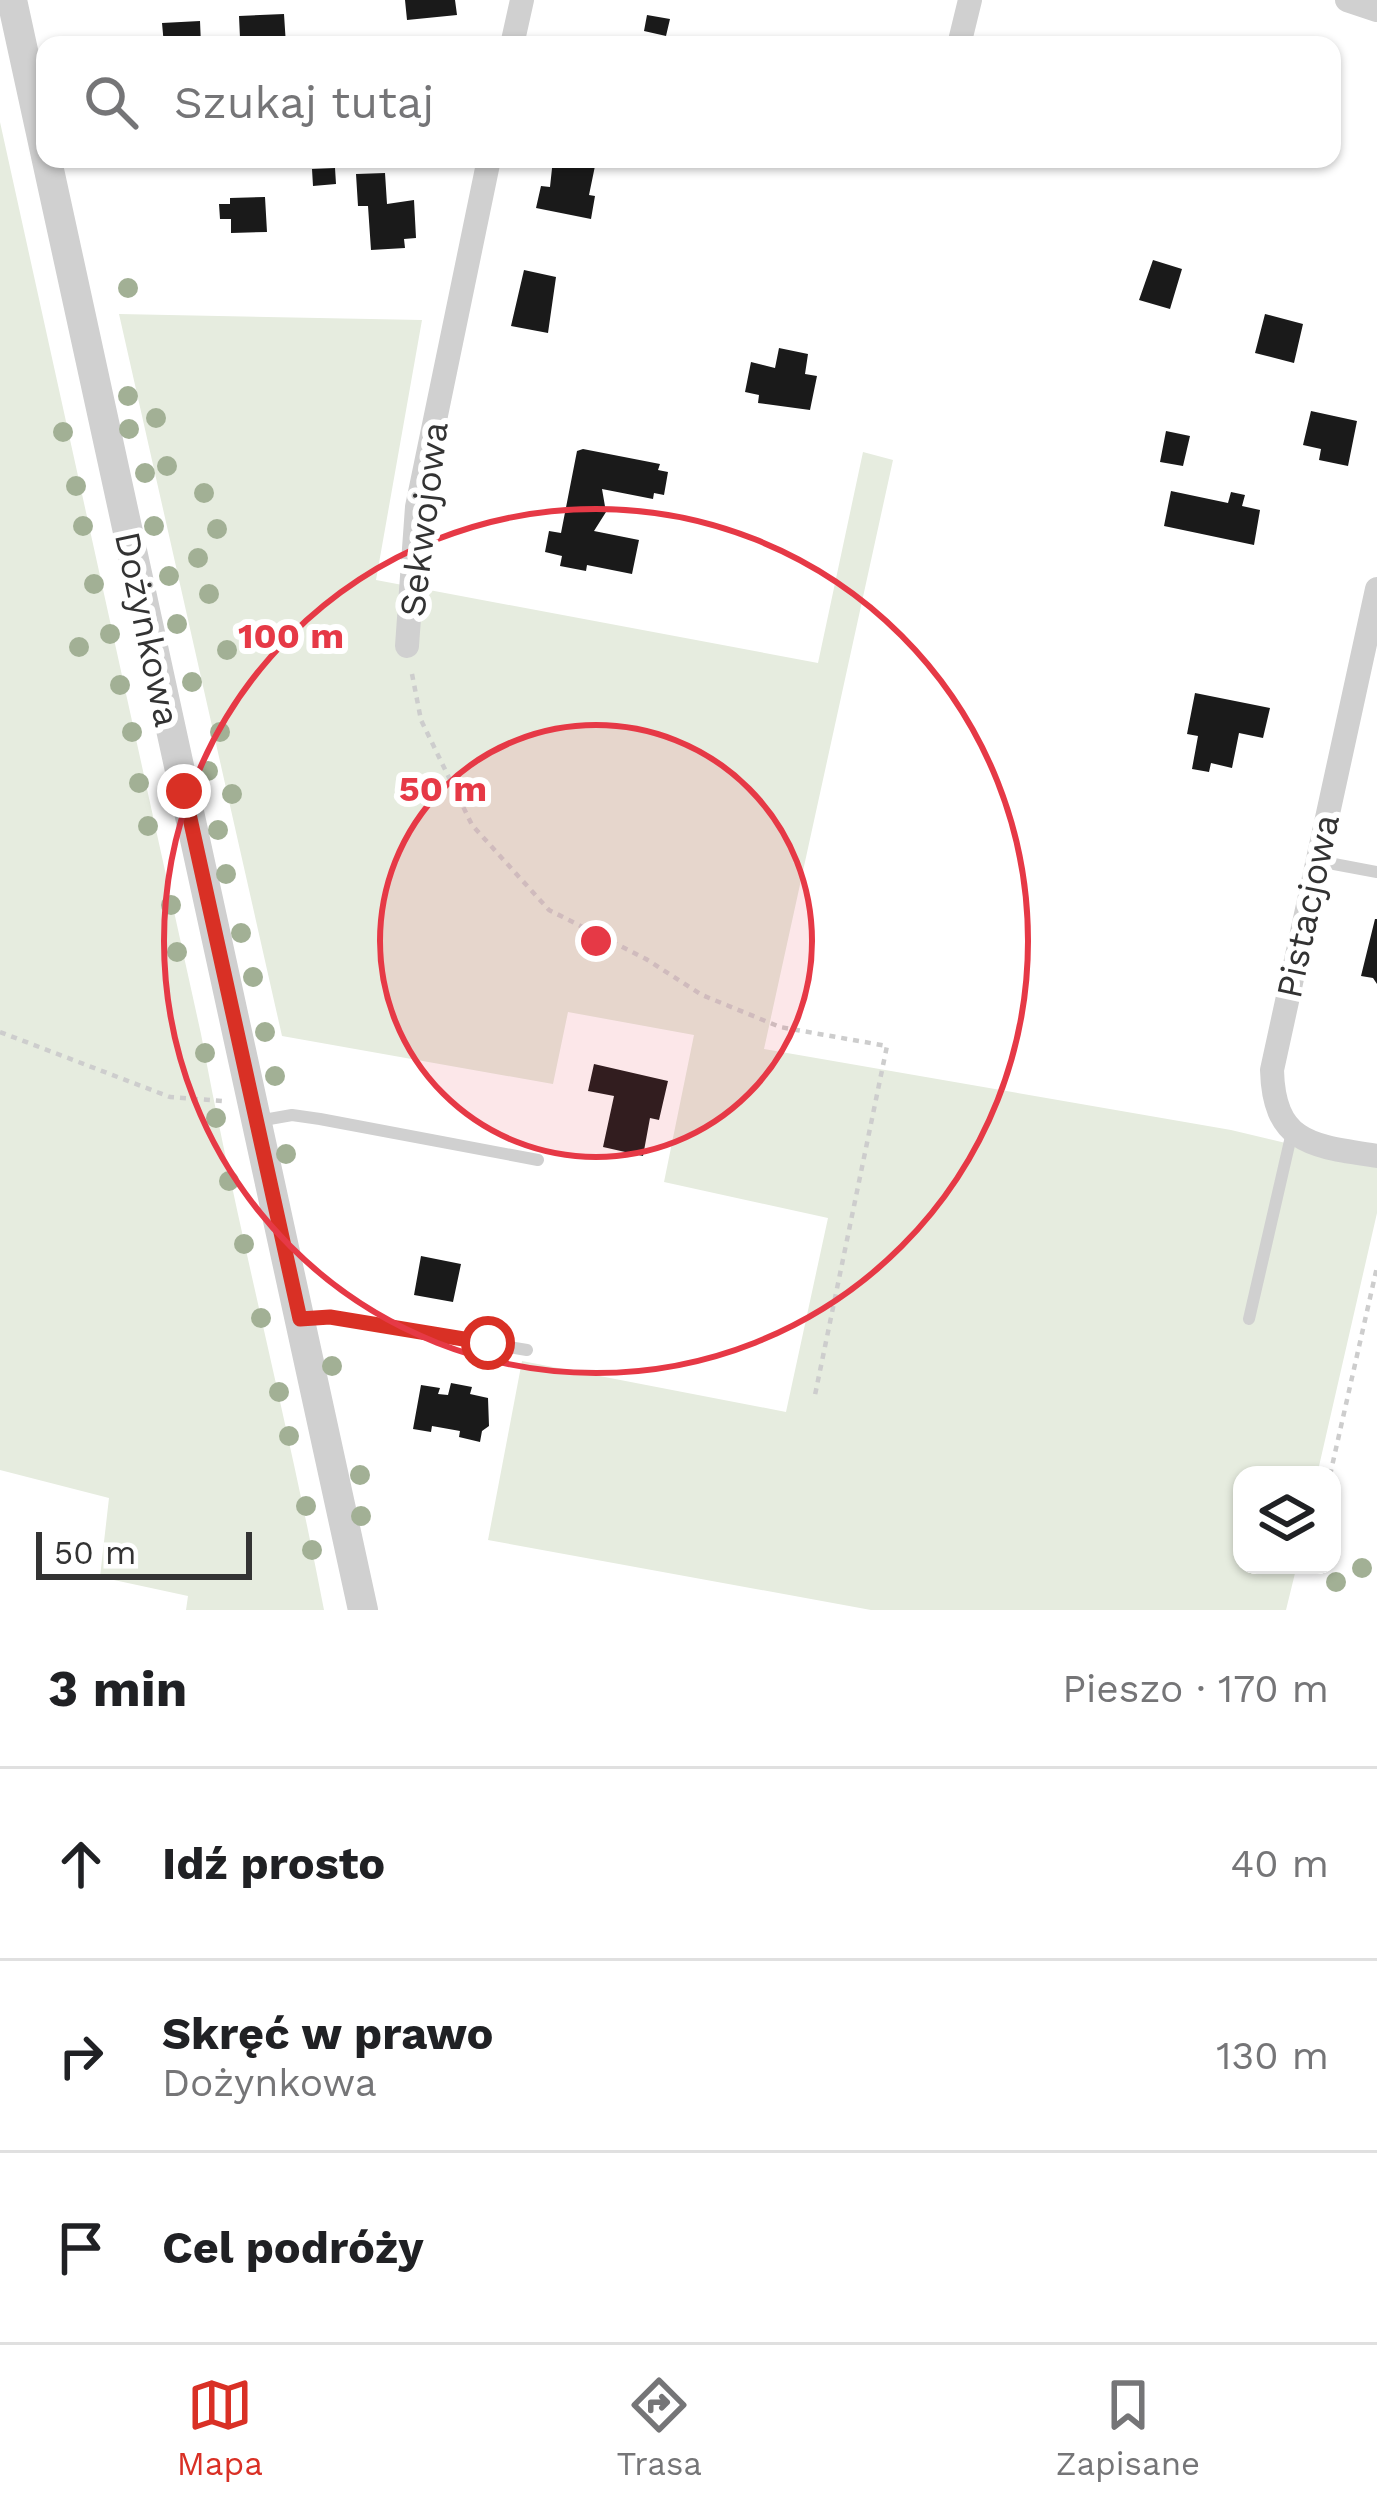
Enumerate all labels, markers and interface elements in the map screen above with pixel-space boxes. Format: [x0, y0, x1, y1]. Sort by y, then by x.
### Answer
search box [36, 36, 1341, 168]
icon: search [78, 69, 144, 135]
text: Szukaj tutaj [174, 76, 434, 129]
street label: Sekwojowa [391, 419, 457, 619]
street label: Dożynkowa [106, 528, 188, 731]
text: 100 m [238, 615, 344, 657]
route end [157, 764, 211, 818]
text: 50 m [399, 768, 487, 810]
street label: Pistacjowa [1268, 810, 1348, 1002]
centre of rings [575, 920, 617, 962]
route start [461, 1316, 515, 1370]
map controls [1233, 1466, 1341, 1574]
button: layers [1233, 1466, 1341, 1574]
scale bar [36, 1526, 252, 1579]
text: 50 m [54, 1533, 136, 1572]
text: 3 min [48, 1659, 187, 1718]
text: Pieszo · 170 m [1062, 1666, 1329, 1711]
icon: ahead [48, 1831, 114, 1897]
text: Idź prosto [162, 1837, 385, 1890]
text: 40 m [1230, 1841, 1329, 1886]
text: Skręć w prawo [162, 2007, 493, 2060]
icon: right [48, 2023, 114, 2089]
text: 130 m [1216, 2033, 1329, 2078]
text: Dożynkowa [162, 2060, 377, 2105]
icon: arrive [48, 2215, 114, 2281]
text: Cel podróży [162, 2221, 423, 2274]
tab: Mapa [177, 2372, 263, 2483]
tab: Trasa [617, 2372, 702, 2483]
tab: Zapisane [1056, 2372, 1200, 2483]

